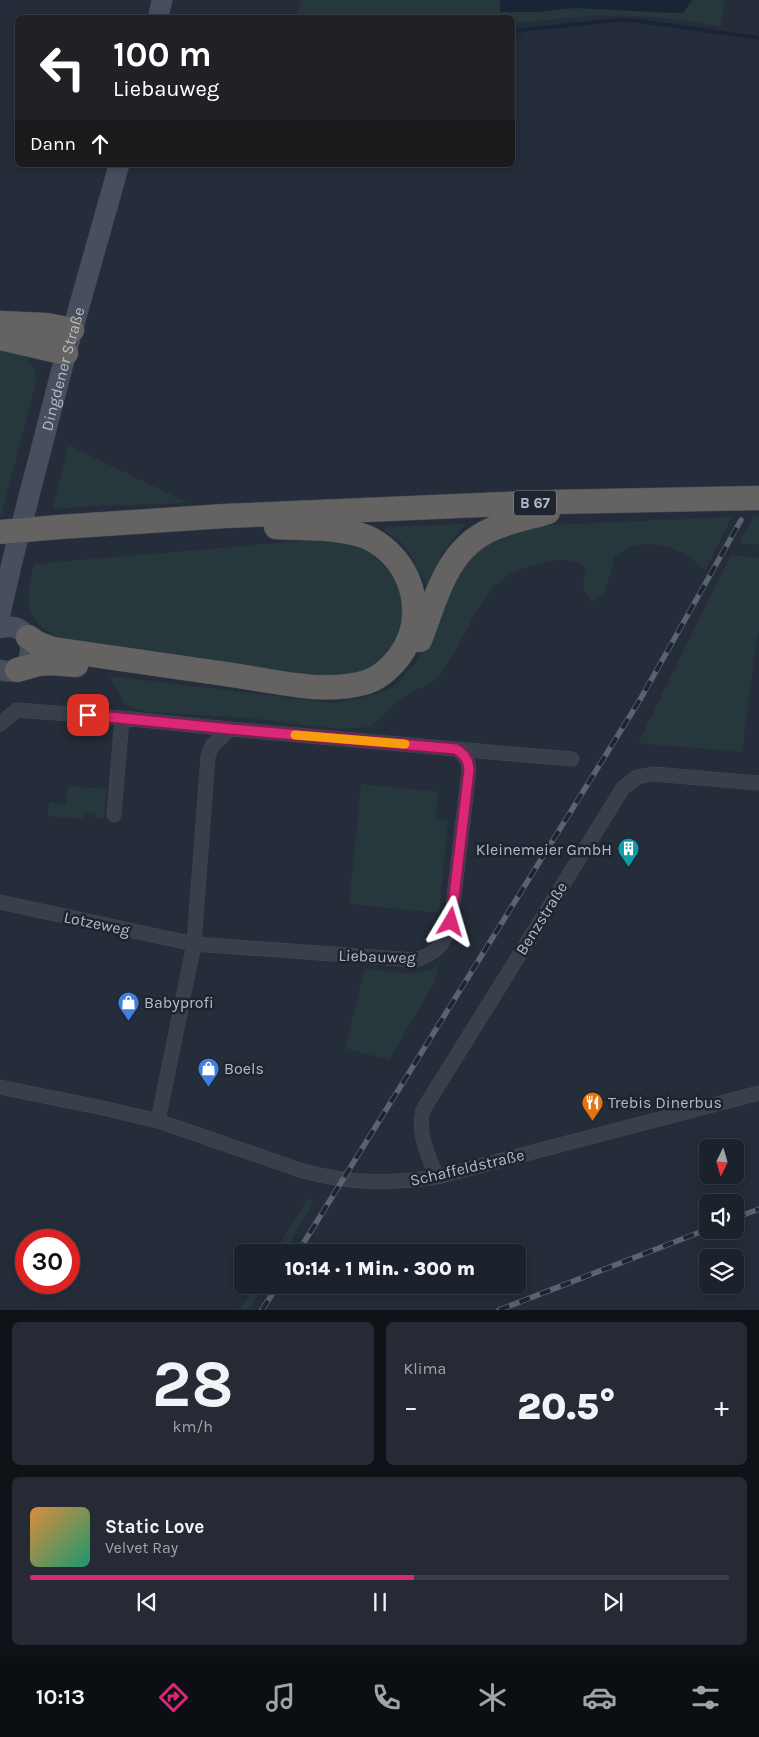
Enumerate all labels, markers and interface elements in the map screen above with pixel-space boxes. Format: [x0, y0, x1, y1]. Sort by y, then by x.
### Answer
text: 100 m [113, 34, 212, 75]
icon: left [30, 35, 95, 100]
text: Liebauweg [113, 76, 219, 102]
icon: ahead [86, 130, 114, 158]
text: Dann [30, 133, 76, 155]
street label: Dingdener Straße [37, 305, 89, 433]
road number: B 67 [514, 490, 556, 516]
pin [67, 694, 109, 736]
icon: arrive [74, 701, 102, 729]
building icon: Kleinemeier GmbH [616, 837, 640, 868]
place label: Kleinemeier GmbH [476, 840, 612, 859]
street label: Benzstraße [512, 878, 571, 958]
position arrow [424, 895, 476, 947]
street label: Lotzeweg [62, 907, 132, 940]
street label: Liebauweg [338, 946, 416, 967]
shop icon: Babyprofi [116, 990, 140, 1021]
place label: Babyprofi [144, 993, 214, 1012]
shop icon: Boels [196, 1056, 220, 1087]
place label: Boels [224, 1059, 264, 1078]
restaurant icon: Trebis Dinerbus [580, 1090, 604, 1121]
place label: Trebis Dinerbus [608, 1093, 722, 1112]
north arrow [699, 1139, 744, 1184]
map controls [699, 1139, 744, 1294]
street label: Schaffeldstraße [408, 1145, 526, 1190]
button: sound [699, 1194, 744, 1239]
speed limit sign: 30 [15, 1229, 80, 1294]
button: layers [699, 1249, 744, 1294]
text: 10:14 · 1 Min. · 300 m [285, 1258, 475, 1280]
text: 28 [152, 1346, 233, 1422]
text: Klima [404, 1359, 446, 1378]
text: 20.5° [517, 1384, 616, 1429]
text: − [404, 1390, 418, 1423]
text: + [714, 1390, 729, 1423]
text: km/h [172, 1417, 213, 1436]
text: Static Love [105, 1516, 204, 1538]
text: Velvet Ray [105, 1538, 178, 1557]
icon: previous [133, 1588, 161, 1616]
icon: pause [366, 1588, 394, 1616]
icon: next [599, 1588, 627, 1616]
icon: directions [156, 1680, 191, 1715]
icon: music [263, 1680, 298, 1715]
icon: phone [369, 1680, 404, 1715]
icon: climate [475, 1680, 510, 1715]
icon: car [582, 1680, 617, 1715]
icon: filters [688, 1680, 723, 1715]
text: 10:13 [36, 1684, 85, 1710]

